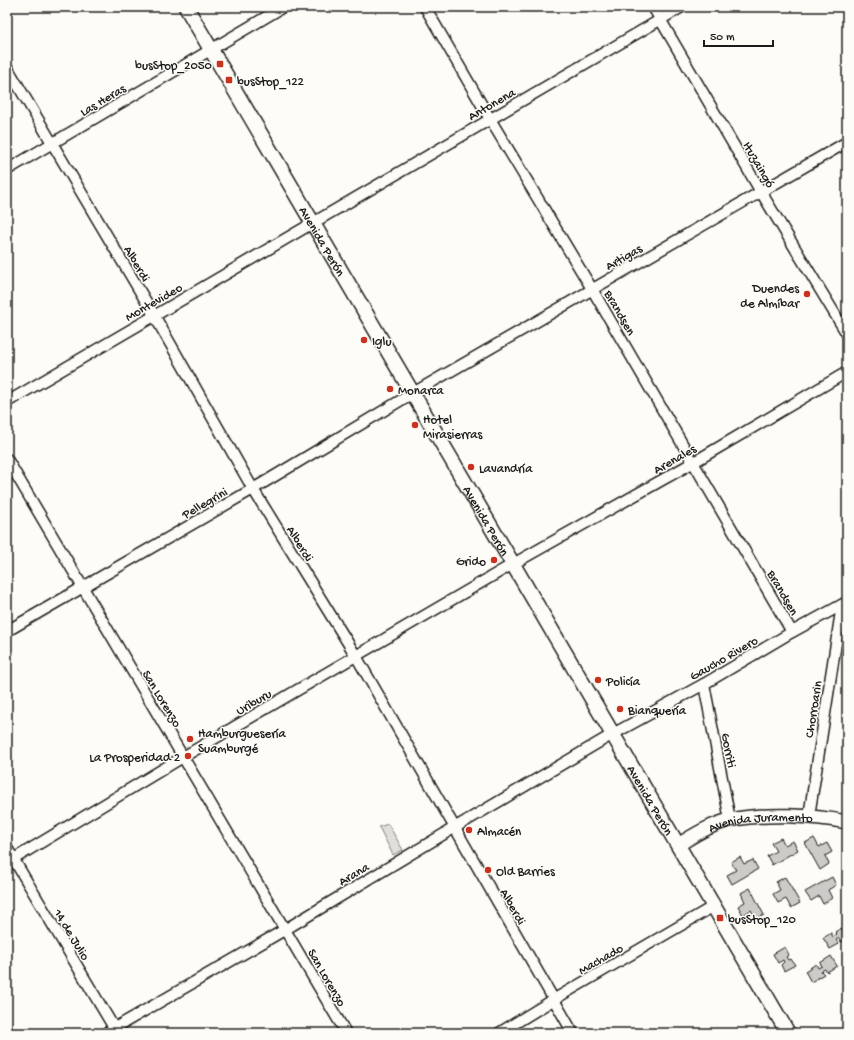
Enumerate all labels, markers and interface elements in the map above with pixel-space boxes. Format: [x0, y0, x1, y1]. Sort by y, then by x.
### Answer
scale bar [704, 22, 773, 48]
text: 50 m [710, 31, 735, 45]
place label: busStop_2050 [135, 59, 213, 74]
marker: busStop_2050 [215, 59, 225, 69]
marker: busStop_122 [224, 75, 234, 85]
place label: busStop_122 [237, 75, 305, 90]
street label: Las Heras [78, 81, 130, 121]
street label: Antonena [466, 85, 519, 125]
street label: Ituzaingó [739, 140, 777, 191]
street label: Avenida Perón [295, 204, 348, 280]
street label: Artigas [603, 241, 646, 275]
street label: Alberdi [119, 244, 152, 285]
street label: Montevideo [123, 281, 186, 326]
place label: Duendes de Almíbar [740, 282, 800, 312]
street label: Brandsen [599, 287, 638, 339]
marker: Duendes de Almíbar [802, 289, 812, 299]
marker: Iglu [359, 335, 369, 345]
place label: Iglu [372, 335, 391, 350]
marker: Monarca [385, 384, 395, 394]
place label: Monarca [398, 384, 444, 399]
place label: Hotel Mirasierras [423, 413, 483, 443]
marker: Hotel Mirasierras [410, 420, 420, 430]
street label: Arenales [651, 441, 700, 478]
marker: Lavandría [466, 462, 476, 472]
place label: Lavandría [479, 462, 533, 477]
street label: Avenida Perón [459, 484, 512, 560]
street label: Pellegrini [179, 485, 231, 524]
street label: Alberdi [282, 524, 316, 565]
place label: Grido [456, 555, 486, 570]
marker: Grido [489, 555, 499, 565]
street label: Brandsen [762, 567, 801, 619]
street label: Gaucho Rivero [688, 634, 761, 685]
street label: San Lorenzo [138, 668, 184, 731]
marker: Policía [593, 675, 603, 685]
place label: Policía [605, 675, 641, 690]
street label: Chorroarin [803, 679, 827, 739]
street label: Uriburu [234, 687, 275, 719]
marker: Bianquería [615, 704, 625, 714]
place label: Bianquería [627, 704, 687, 719]
place label: Hamburguesería Suamburgé [198, 727, 287, 757]
street label: Gorriti [717, 732, 738, 769]
marker: Hamburguesería Suamburgé [185, 734, 195, 744]
place label: La Prosperidad 2 [89, 751, 181, 766]
marker: La Prosperidad 2 [183, 751, 193, 761]
street label: Avenida Perón [623, 763, 676, 839]
street label: Avenida Juramento [706, 811, 814, 837]
marker: Almacén [464, 825, 474, 835]
place label: Almacén [477, 825, 522, 840]
street label: Arana [336, 860, 373, 890]
marker: Old Barries [483, 865, 493, 875]
place label: Old Barries [496, 865, 556, 880]
street label: Alberdi [496, 887, 528, 928]
street label: 14 de Julio [49, 906, 92, 964]
marker: busStop_120 [715, 913, 725, 923]
place label: busStop_120 [728, 913, 797, 928]
street label: Machado [576, 941, 627, 979]
street label: San Lorenzo [303, 947, 348, 1010]

